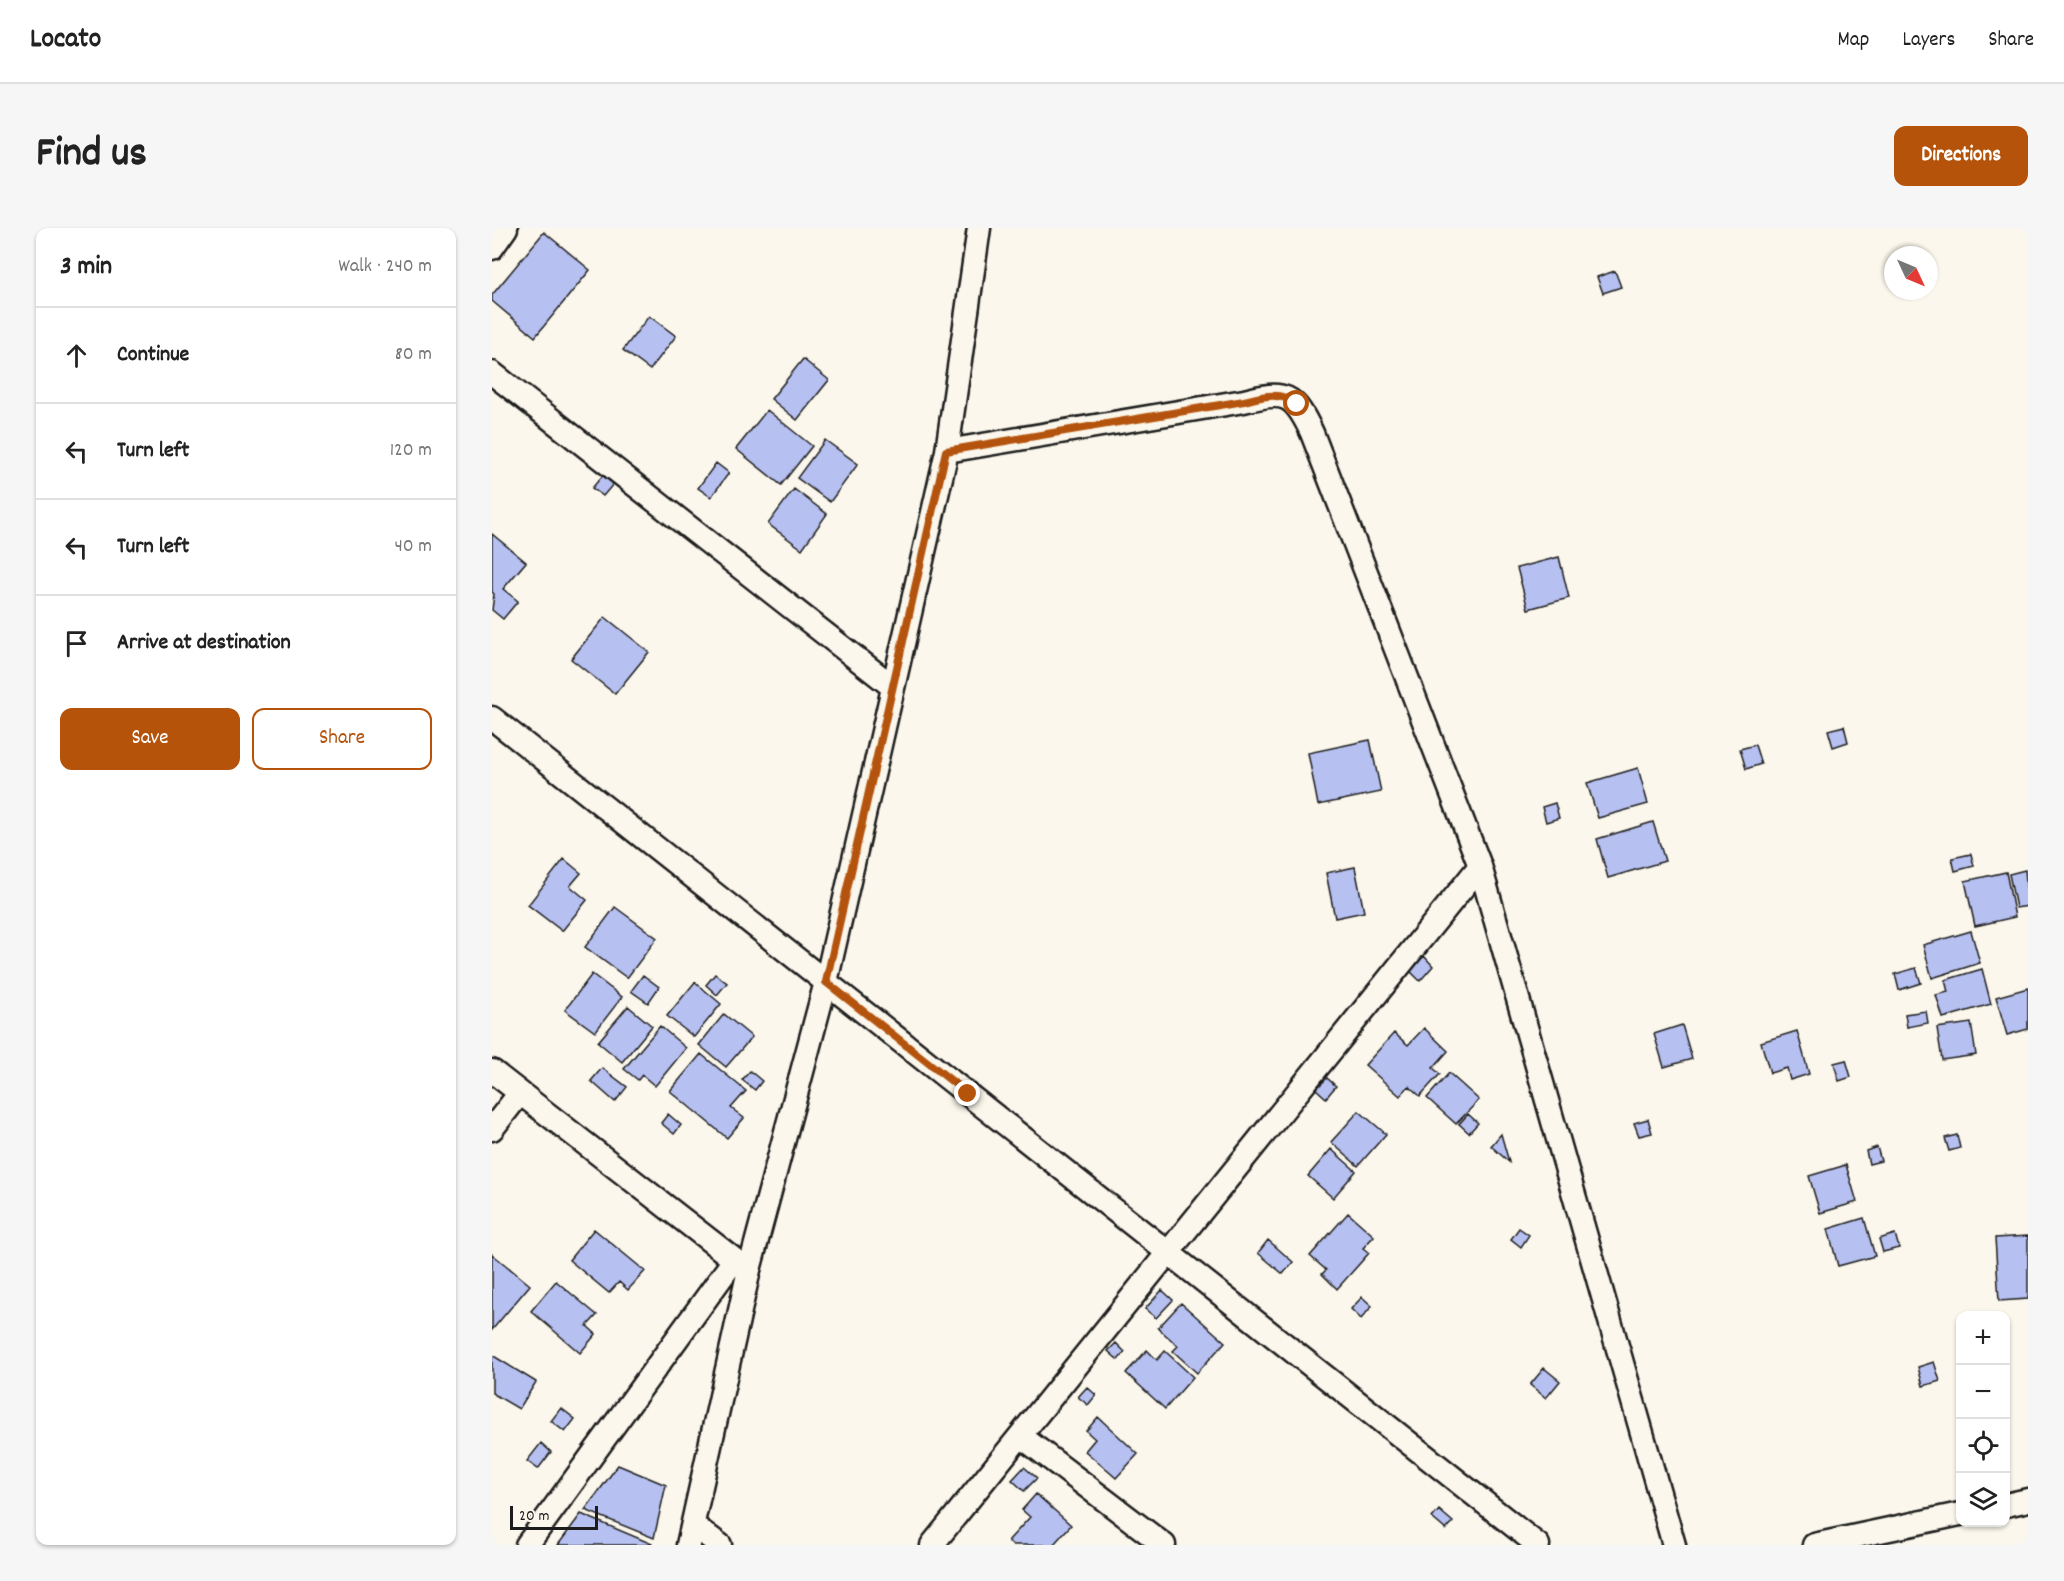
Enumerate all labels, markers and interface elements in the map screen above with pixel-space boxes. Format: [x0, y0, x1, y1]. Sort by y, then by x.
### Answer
text: Locato [30, 21, 101, 61]
text: Map [1838, 26, 1869, 56]
text: Layers [1902, 26, 1955, 56]
text: Share [1988, 26, 2034, 56]
text: Find us [36, 126, 147, 186]
button: Directions [1894, 126, 2028, 186]
north arrow [1884, 246, 1938, 300]
text: 3 min [60, 249, 112, 286]
text: Walk · 240 m [338, 253, 432, 281]
icon: ahead [60, 339, 93, 372]
text: Continue [117, 340, 189, 371]
text: 80 m [395, 341, 432, 369]
route start [1283, 390, 1309, 416]
icon: left [60, 435, 93, 468]
text: Turn left [117, 436, 189, 467]
text: 120 m [390, 437, 432, 465]
icon: left [60, 531, 93, 564]
text: Turn left [117, 532, 189, 563]
text: 40 m [394, 533, 432, 561]
icon: arrive [60, 627, 93, 660]
text: Arrive at destination [117, 628, 291, 659]
button: Save [60, 708, 240, 770]
button: Share [252, 708, 432, 770]
route end [954, 1080, 980, 1106]
map controls [1956, 1311, 2010, 1527]
button: + [1956, 1311, 2010, 1365]
button: − [1956, 1365, 2010, 1419]
button: locate [1956, 1419, 2010, 1473]
button: layers [1956, 1473, 2010, 1527]
scale bar [510, 1503, 598, 1530]
text: 20 m [519, 1505, 549, 1528]

